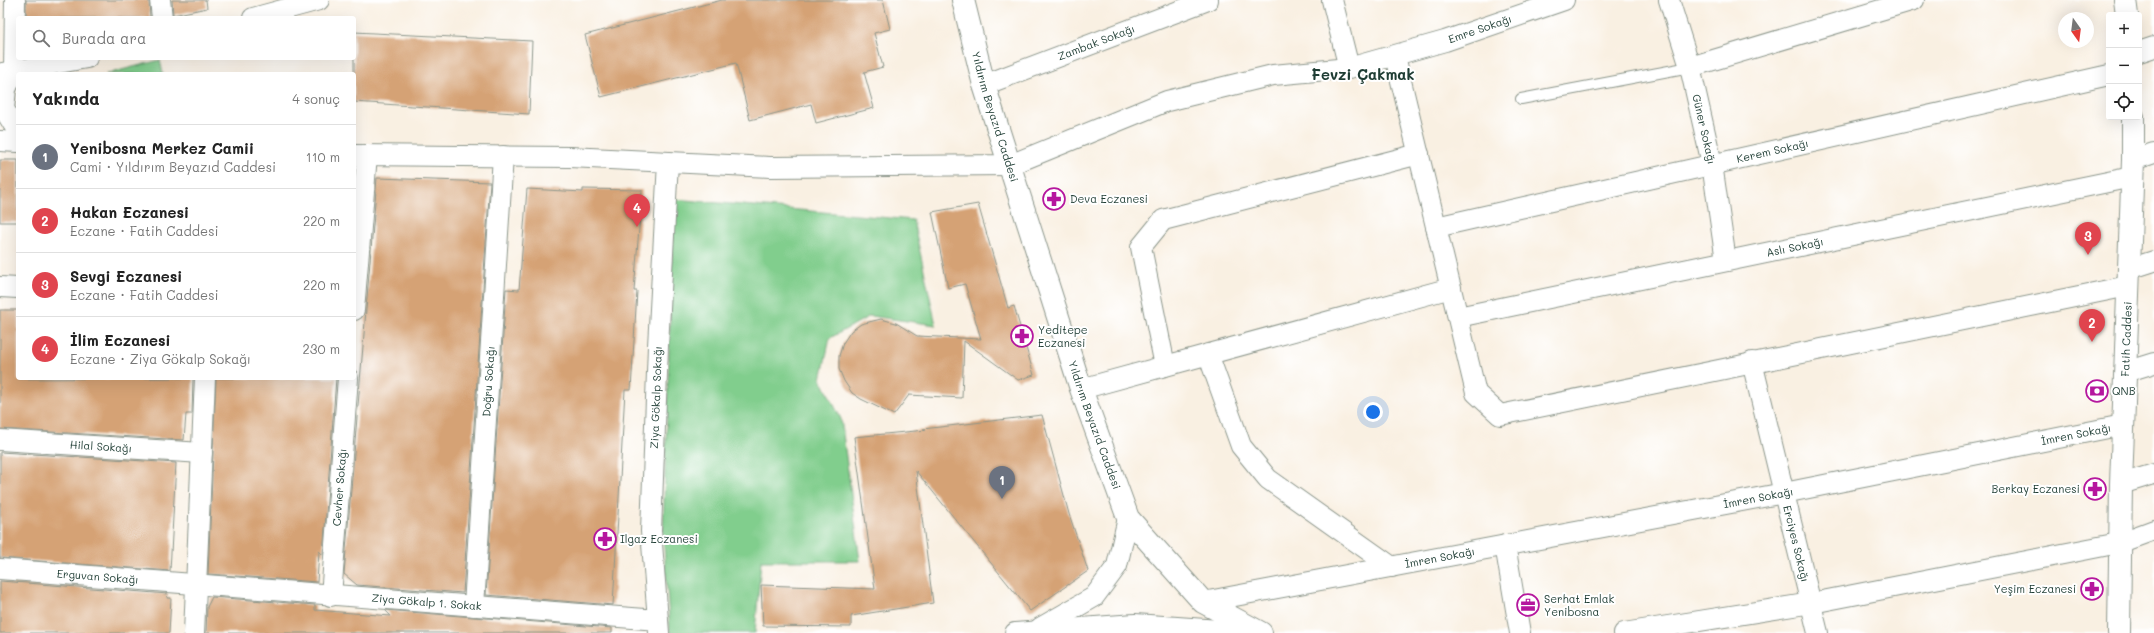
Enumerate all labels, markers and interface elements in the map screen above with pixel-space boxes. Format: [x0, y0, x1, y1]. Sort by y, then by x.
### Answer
street label: Emre Sokağı [1446, 11, 1514, 46]
north arrow [2058, 12, 2094, 48]
map controls [2106, 12, 2142, 120]
button: + [2106, 12, 2142, 48]
search box [16, 16, 356, 60]
street label: Zambak Sokağı [1055, 20, 1137, 63]
icon: search [30, 27, 52, 49]
text: Burada ara [62, 28, 146, 48]
button: − [2106, 48, 2142, 84]
street label: Yıldırım Beyazıd Caddesi [969, 50, 1022, 184]
district label: Fevzi Çakmak [1311, 64, 1415, 84]
button: locate [2106, 84, 2142, 120]
text: Yakında [32, 87, 100, 109]
text: 4 sonuç [292, 90, 340, 107]
street label: Güner Sokağı [1689, 93, 1720, 166]
street label: Kerem Sokağı [1735, 135, 1810, 166]
text: Yenibosna Merkez Camii [70, 138, 254, 158]
text: 1 [42, 148, 48, 165]
text: 110 m [306, 148, 340, 165]
text: Cami · Yıldırım Beyazıd Caddesi [70, 158, 276, 175]
pharmacy icon: Deva Eczanesi [1041, 186, 1067, 212]
place label: Deva Eczanesi [1070, 191, 1148, 206]
pin: 4 [624, 194, 650, 227]
text: Hakan Eczanesi [70, 202, 189, 222]
text: 2 [41, 212, 49, 229]
text: 220 m [303, 212, 340, 229]
text: Eczane · Fatih Caddesi [70, 222, 218, 239]
pin: 3 [2075, 222, 2101, 255]
street label: Aslı Sokağı [1765, 233, 1825, 260]
text: Sevgi Eczanesi [70, 266, 182, 286]
text: 3 [41, 276, 49, 293]
text: 220 m [303, 276, 340, 293]
text: Eczane · Fatih Caddesi [70, 286, 218, 303]
street label: Fatih Caddesi [2117, 301, 2135, 377]
pin: 2 [2079, 309, 2105, 342]
place label: Yeditepe Eczanesi [1038, 322, 1088, 350]
pharmacy icon: Yeditepe Eczanesi [1009, 323, 1035, 349]
text: İlim Eczanesi [70, 330, 171, 350]
text: 4 [41, 340, 49, 357]
text: 230 m [303, 340, 340, 357]
street label: Doğru Sokağı [478, 346, 498, 417]
street label: Ziya Gökalp Sokağı [646, 346, 665, 449]
text: Eczane · Ziya Gökalp Sokağı [70, 350, 251, 367]
street label: Yıldırım Beyazıd Caddesi [1065, 358, 1125, 491]
bank icon: QNB [2084, 378, 2110, 404]
place label: QNB [2112, 383, 2136, 398]
your location [1363, 402, 1383, 422]
street label: İmren Sokağı [2040, 420, 2112, 448]
street label: Hilal Sokağı [69, 436, 132, 455]
street label: Cevher Sokağı [328, 448, 349, 527]
pin: 1 [989, 466, 1015, 499]
pharmacy icon: Berkay Eczanesi [2082, 476, 2108, 502]
place label: Berkay Eczanesi [1992, 481, 2080, 496]
street label: İmren Sokağı [1722, 483, 1795, 511]
street label: Erciyes Sokağı [1780, 504, 1813, 583]
pharmacy icon: Ilgaz Eczanesi [592, 526, 618, 552]
place label: Ilgaz Eczanesi [620, 531, 698, 546]
street label: İmren Sokağı [1404, 543, 1476, 571]
street label: Erguvan Sokağı [56, 565, 139, 587]
pharmacy icon: Yeşim Eczanesi [2079, 576, 2105, 602]
place label: Yeşim Eczanesi [1994, 581, 2076, 596]
street label: Ziya Gökalp 1. Sokak [371, 590, 483, 613]
place label: Serhat Emlak Yenibosna [1544, 591, 1615, 619]
office icon: Serhat Emlak Yenibosna [1515, 592, 1541, 618]

